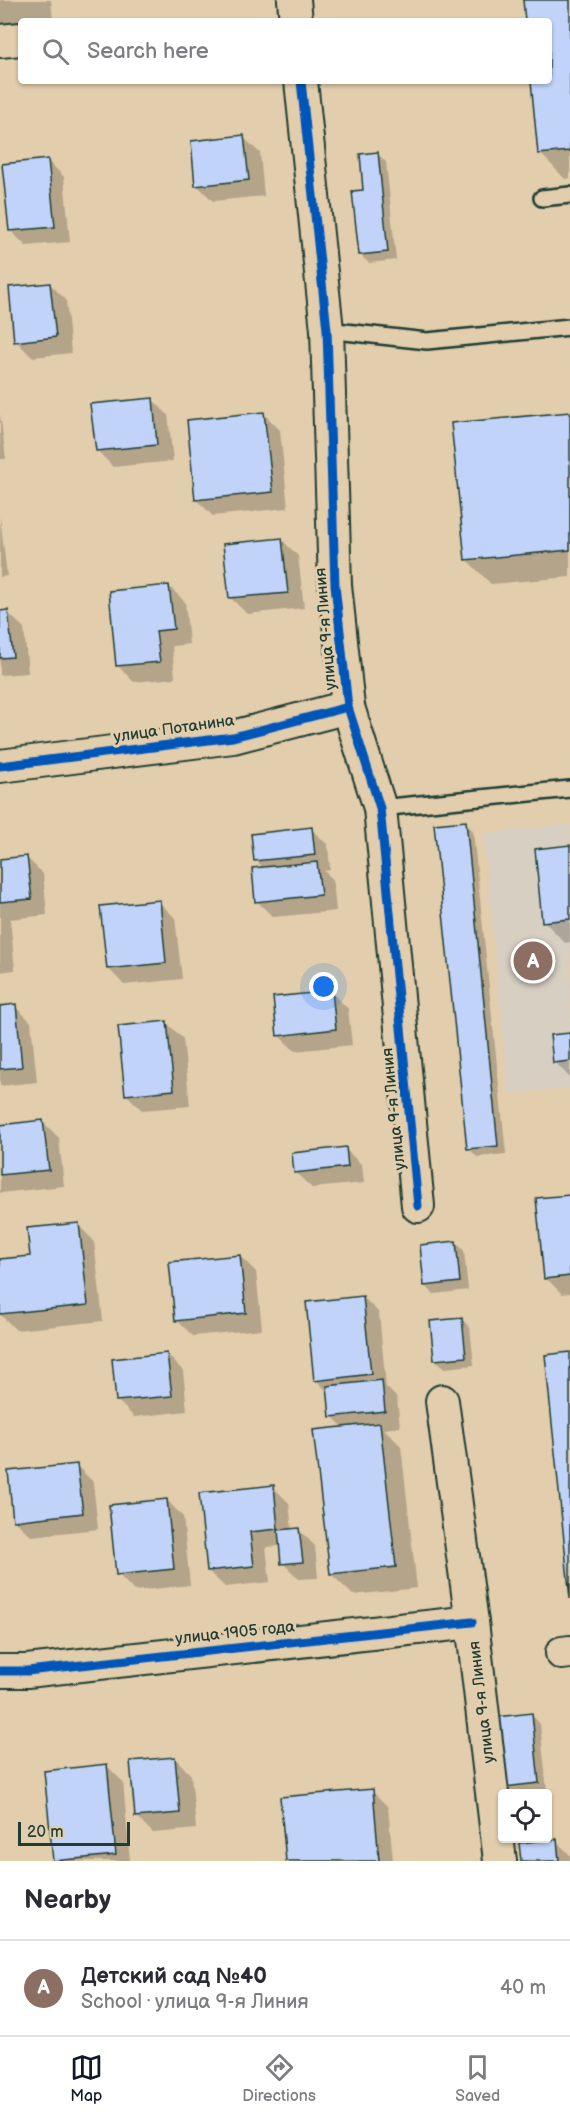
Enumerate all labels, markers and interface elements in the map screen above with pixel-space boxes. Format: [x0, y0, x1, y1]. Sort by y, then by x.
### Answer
search box [18, 18, 552, 84]
icon: search [39, 35, 72, 68]
text: Search here [87, 38, 209, 65]
street label: улица 9-я Линия [311, 567, 341, 691]
street label: улица Потанина [112, 711, 236, 747]
pin: A [514, 938, 552, 984]
your location [309, 972, 338, 1001]
street label: улица 9-я Линия [378, 1047, 410, 1171]
street label: улица 1905 года [174, 1617, 296, 1649]
street label: улица 9-я Линия [465, 1640, 499, 1764]
map controls [498, 1789, 552, 1843]
button: locate [498, 1789, 552, 1843]
scale bar [18, 1819, 130, 1846]
text: 20 m [27, 1823, 63, 1842]
text: Nearby [24, 1885, 111, 1916]
text: Детский сад №40 [81, 1963, 267, 1990]
text: A [37, 1976, 50, 2000]
text: 40 m [500, 1976, 546, 2000]
text: School · улица 9-я Линия [81, 1990, 309, 2014]
tab: Map [70, 2051, 103, 2106]
tab: Directions [242, 2051, 316, 2106]
tab: Saved [455, 2051, 500, 2106]

